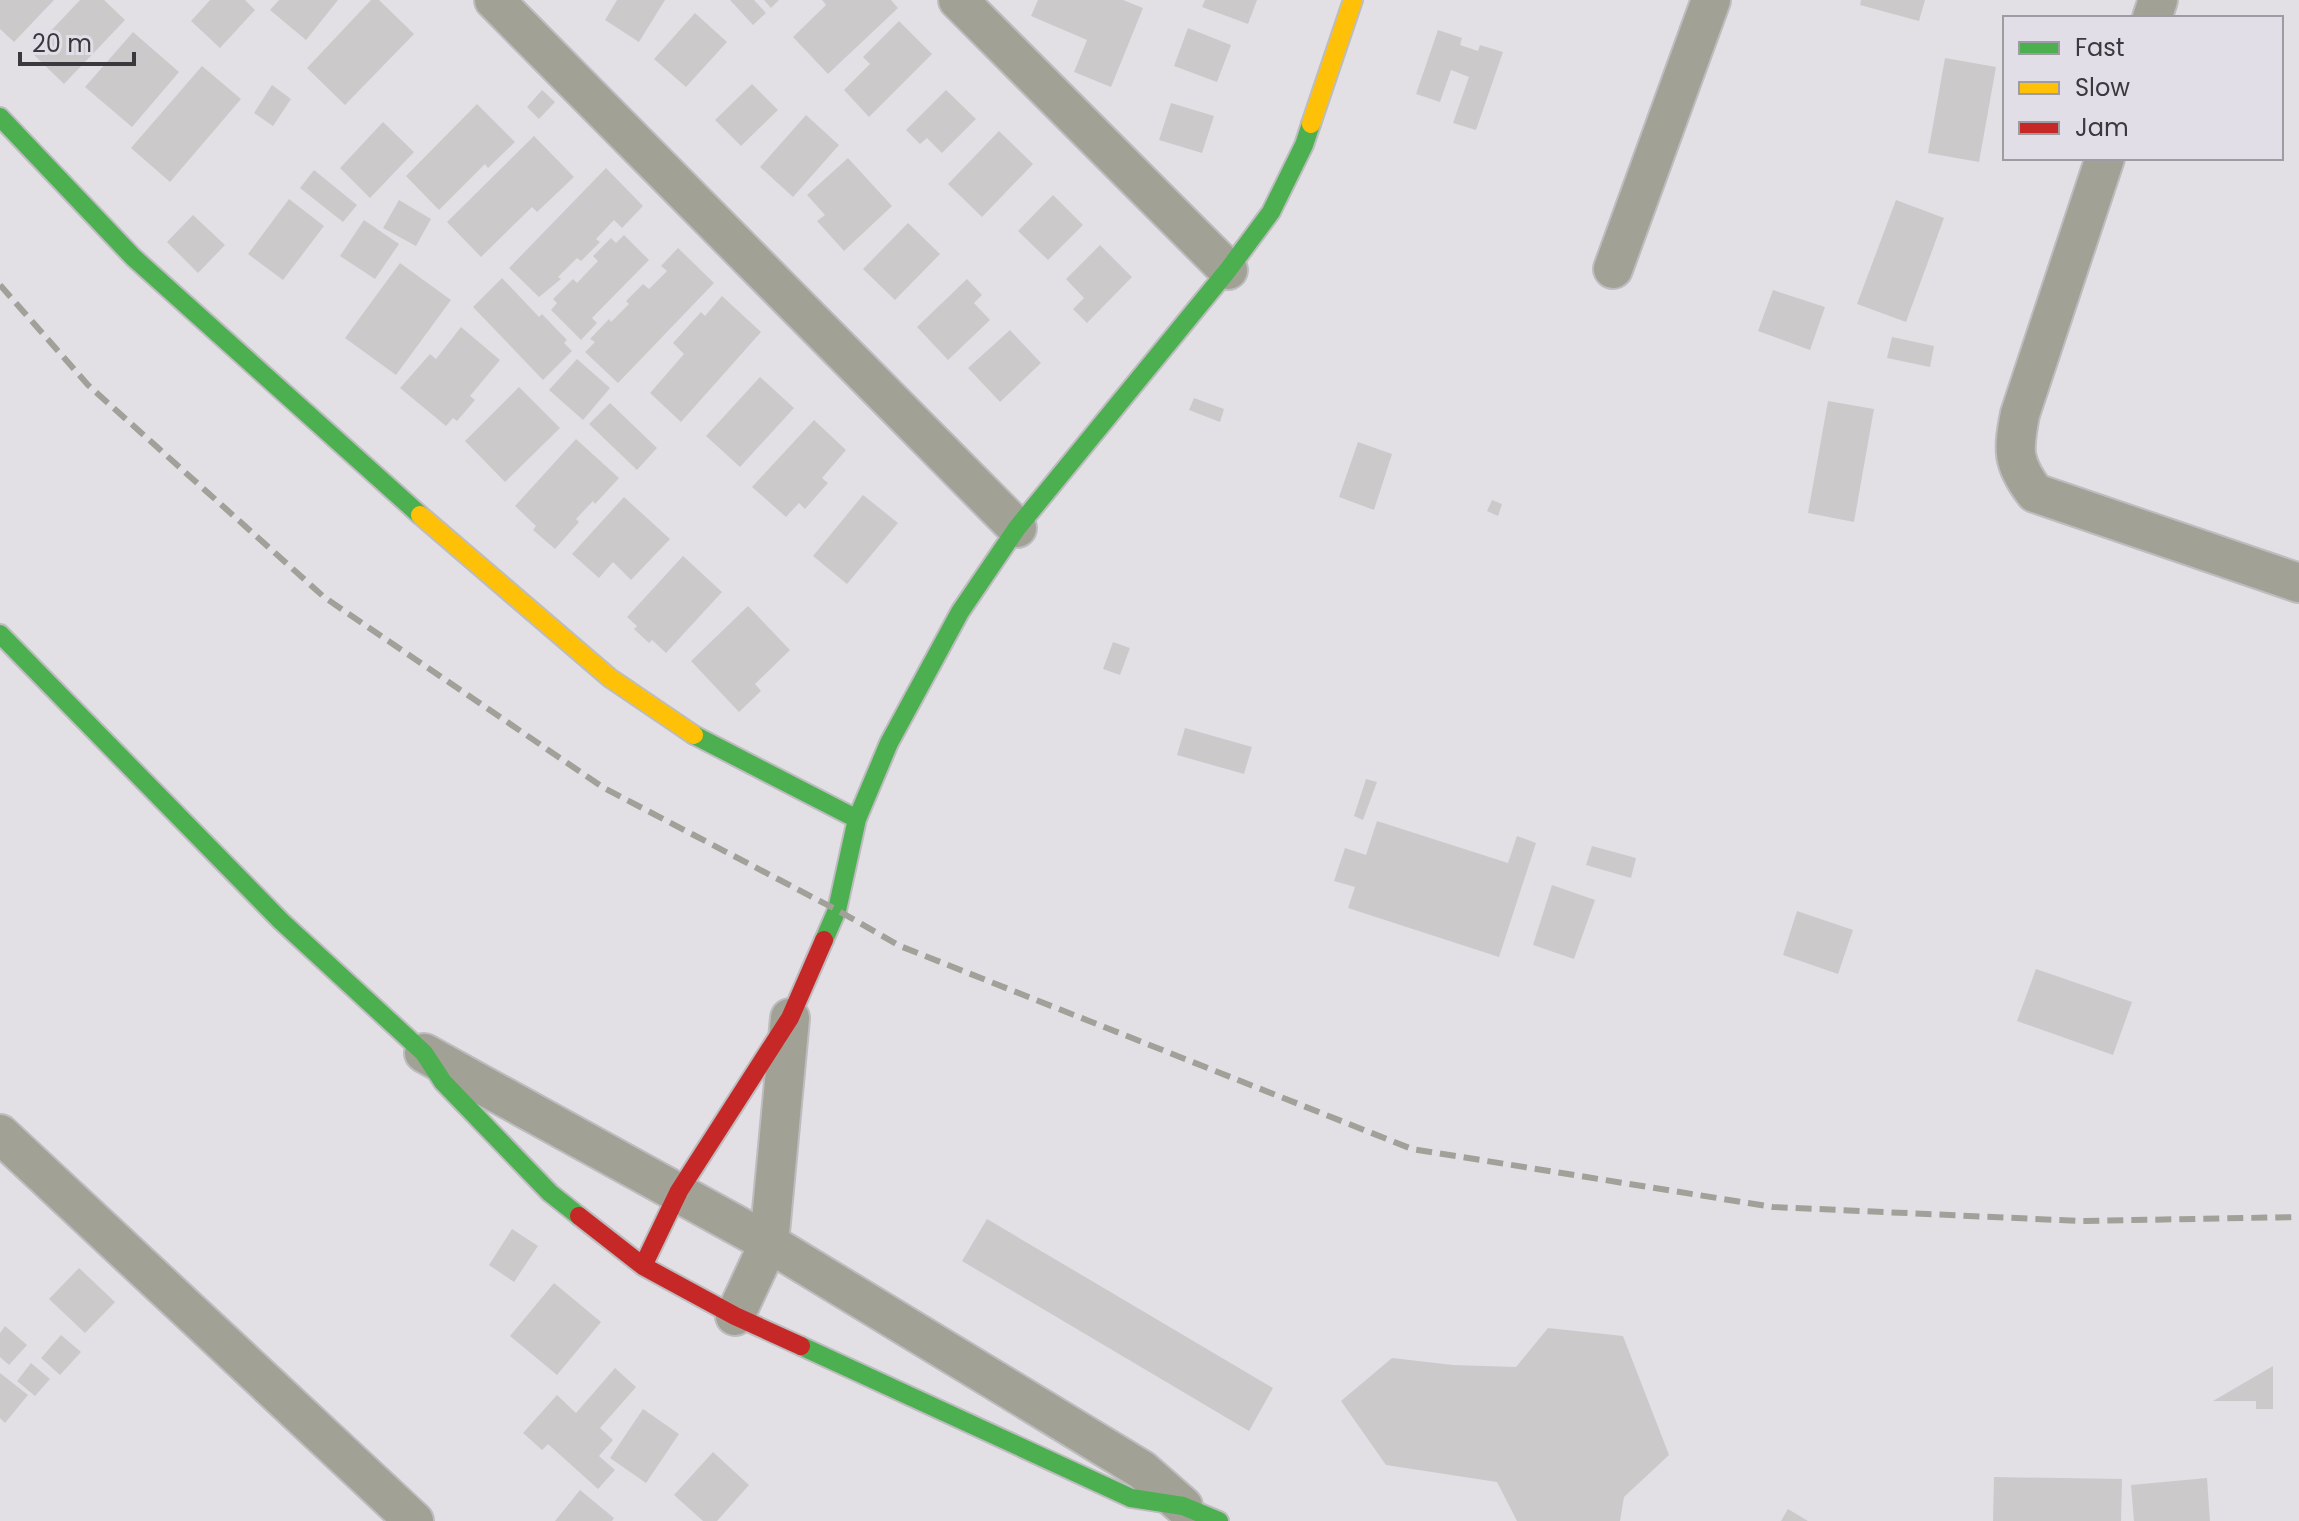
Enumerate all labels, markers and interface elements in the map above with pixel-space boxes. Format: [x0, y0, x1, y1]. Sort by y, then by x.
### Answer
scale bar [20, 16, 134, 66]
legend [2003, 16, 2283, 160]
text: 20 m [32, 27, 92, 60]
text: Fast [2075, 31, 2125, 64]
text: Slow [2075, 71, 2130, 104]
text: Jam [2075, 111, 2129, 144]

